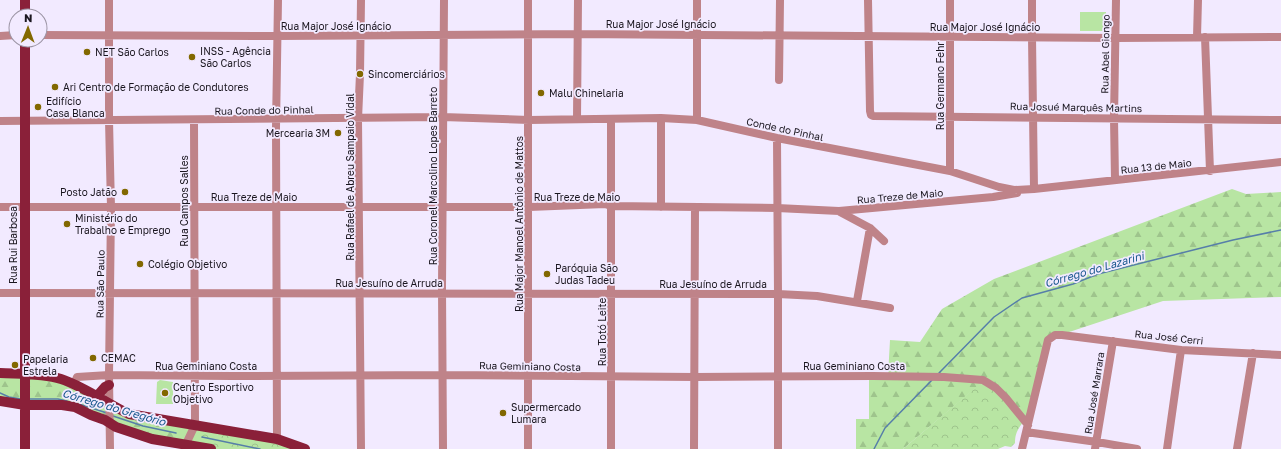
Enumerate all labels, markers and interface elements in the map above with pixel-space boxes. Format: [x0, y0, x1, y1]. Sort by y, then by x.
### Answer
north arrow [8, 8, 48, 48]
text: N [24, 11, 32, 24]
street label: Rua Abel Giongo [1098, 14, 1112, 94]
street label: Rua Major José Ignácio [606, 18, 716, 30]
street label: Rua Major José Ignácio [281, 20, 391, 32]
street label: Rua Major José Ignácio [930, 21, 1040, 33]
street label: Rua Germano Fehr [934, 42, 946, 130]
place label: INSS - Agência São Carlos [200, 45, 271, 69]
place label: NET São Carlos [95, 46, 169, 58]
marker: NET São Carlos [82, 47, 92, 57]
marker: INSS - Agência São Carlos [187, 52, 197, 62]
place label: Sincomerciários [368, 68, 445, 80]
marker: Sincomerciários [355, 69, 365, 79]
place label: Ari Centro de Formação de Condutores [63, 81, 249, 93]
marker: Ari Centro de Formação de Condutores [50, 82, 60, 92]
street label: Rua Coronel Marcolino Lopes Barreto [427, 87, 439, 265]
place label: Malu Chinelaria [549, 87, 624, 99]
marker: Malu Chinelaria [536, 88, 546, 98]
street label: Rua Rafael de Abreu Sampaio Vidal [344, 93, 356, 261]
place label: Edifício Casa Blanca [46, 95, 105, 119]
street label: Rua Josué Marquês Martins [1010, 100, 1142, 114]
marker: Edifício Casa Blanca [33, 102, 43, 112]
street label: Rua Conde do Pinhal [214, 103, 314, 117]
street label: Conde do Pinhal [745, 115, 825, 143]
place label: Mercearia 3M [266, 127, 330, 139]
marker: Mercearia 3M [333, 128, 343, 138]
street label: Rua Major Manoel Antônio de Mattos [513, 136, 525, 312]
street label: Rua Campos Salles [178, 155, 190, 247]
street label: Rua 13 de Maio [1120, 156, 1192, 176]
place label: Posto Jatão [60, 186, 117, 198]
street label: Rua Treze de Maio [856, 186, 944, 206]
marker: Posto Jatão [120, 187, 130, 197]
street label: Rua Treze de Maio [211, 191, 297, 203]
street label: Rua Treze de Maio [534, 191, 620, 203]
street label: Rua Rui Barbosa [7, 206, 19, 284]
place label: Ministério do Trabalho e Emprego [75, 212, 171, 236]
marker: Ministério do Trabalho e Emprego [62, 219, 72, 229]
water label: Córrego do Lazarini [1043, 248, 1147, 290]
street label: Rua São Paulo [93, 250, 107, 318]
place label: Colégio Objetivo [148, 258, 227, 270]
marker: Colégio Objetivo [135, 259, 145, 269]
place label: Paróquia São Judas Tadeu [555, 262, 618, 286]
marker: Paróquia São Judas Tadeu [542, 269, 552, 279]
street label: Rua Jesuíno de Arruda [335, 277, 443, 289]
street label: Rua Jesuíno de Arruda [659, 278, 767, 290]
street label: Rua Totó Leite [596, 298, 608, 366]
street label: Rua José Cerri [1134, 327, 1204, 347]
street label: Rua José Marrara [1082, 351, 1106, 435]
place label: CEMAC [101, 352, 136, 364]
place label: Papelaria Estrela [23, 353, 68, 377]
marker: CEMAC [88, 353, 98, 363]
street label: Rua Geminiano Costa [479, 359, 581, 373]
marker: Papelaria Estrela [10, 360, 20, 370]
street label: Rua Geminiano Costa [155, 360, 257, 372]
street label: Rua Geminiano Costa [803, 360, 905, 372]
place label: Centro Esportivo Objetivo [173, 381, 254, 405]
water label: Córrego do Gregório [61, 386, 168, 429]
marker: Centro Esportivo Objetivo [160, 388, 170, 398]
place label: Supermercado Lumara [511, 401, 581, 425]
marker: Supermercado Lumara [498, 408, 508, 418]

